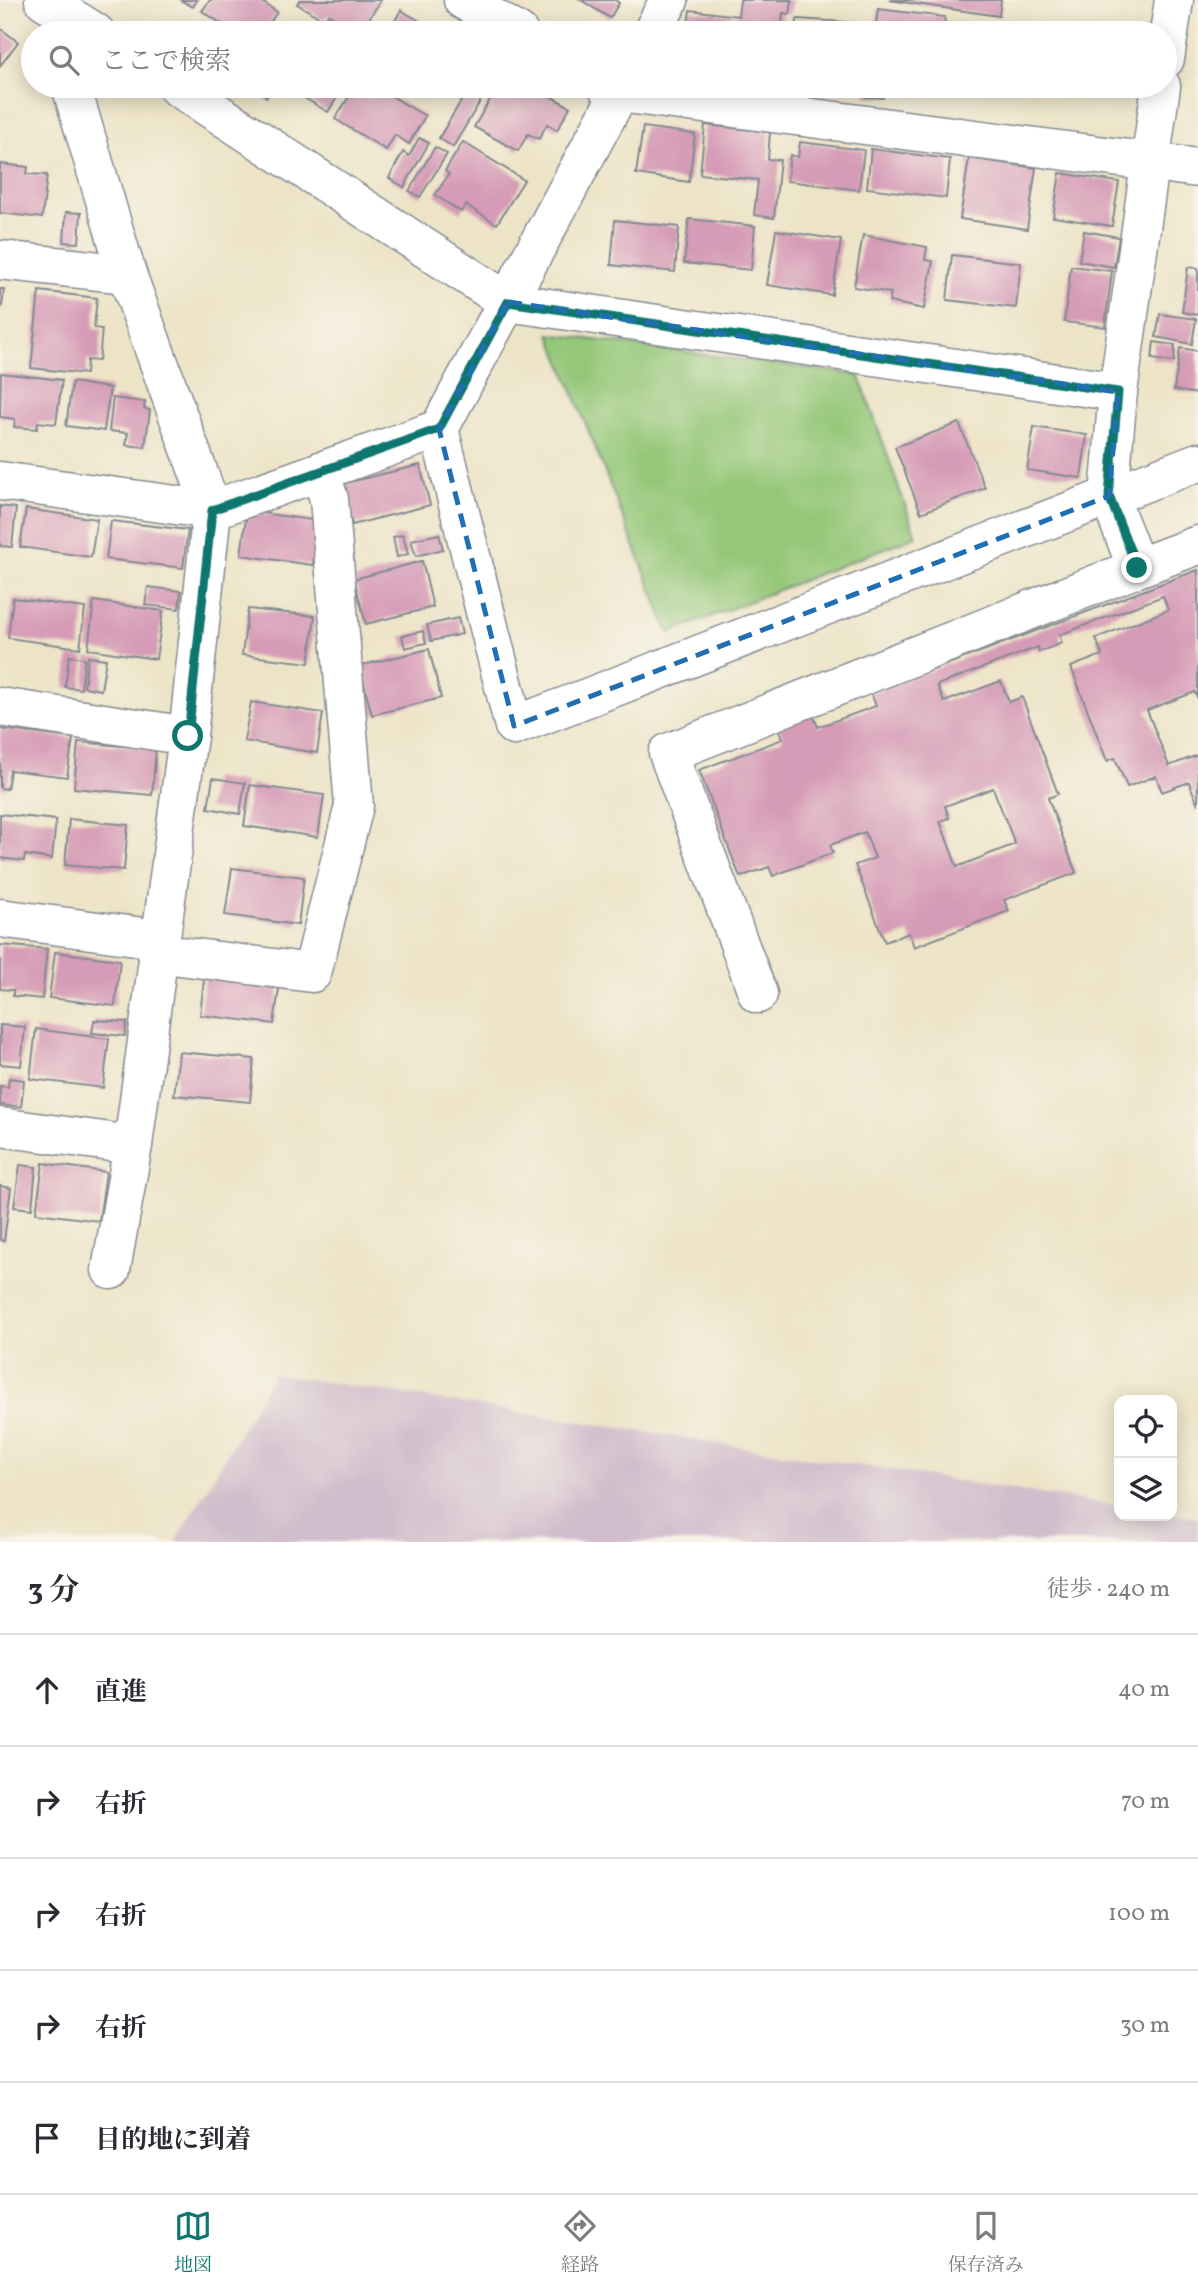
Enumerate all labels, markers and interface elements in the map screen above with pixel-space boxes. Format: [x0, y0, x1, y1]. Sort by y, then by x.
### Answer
search box [21, 21, 1177, 98]
icon: search [45, 41, 83, 79]
text: ここで検索 [101, 44, 231, 80]
route end [1121, 552, 1152, 583]
route start [172, 720, 203, 751]
map controls [1114, 1395, 1177, 1521]
button: locate [1114, 1395, 1177, 1458]
button: layers [1114, 1458, 1177, 1521]
text: 3 分 [28, 1570, 79, 1612]
text: 徒歩 · 240 m [1047, 1574, 1170, 1606]
icon: ahead [28, 1671, 66, 1709]
text: 40 m [1118, 1674, 1170, 1706]
text: 直進 [95, 1675, 147, 1711]
icon: right [28, 1783, 66, 1821]
text: 70 m [1121, 1786, 1170, 1818]
text: 右折 [95, 1787, 147, 1823]
icon: right [28, 1895, 66, 1933]
text: 100 m [1108, 1898, 1170, 1930]
text: 右折 [95, 1899, 147, 1935]
icon: right [28, 2007, 66, 2045]
text: 30 m [1120, 2010, 1170, 2042]
text: 右折 [95, 2011, 147, 2047]
icon: arrive [28, 2119, 66, 2157]
text: 目的地に到着 [95, 2123, 251, 2159]
tab: 地図 [174, 2207, 212, 2279]
tab: 経路 [561, 2207, 599, 2279]
tab: 保存済み [948, 2207, 1024, 2279]

